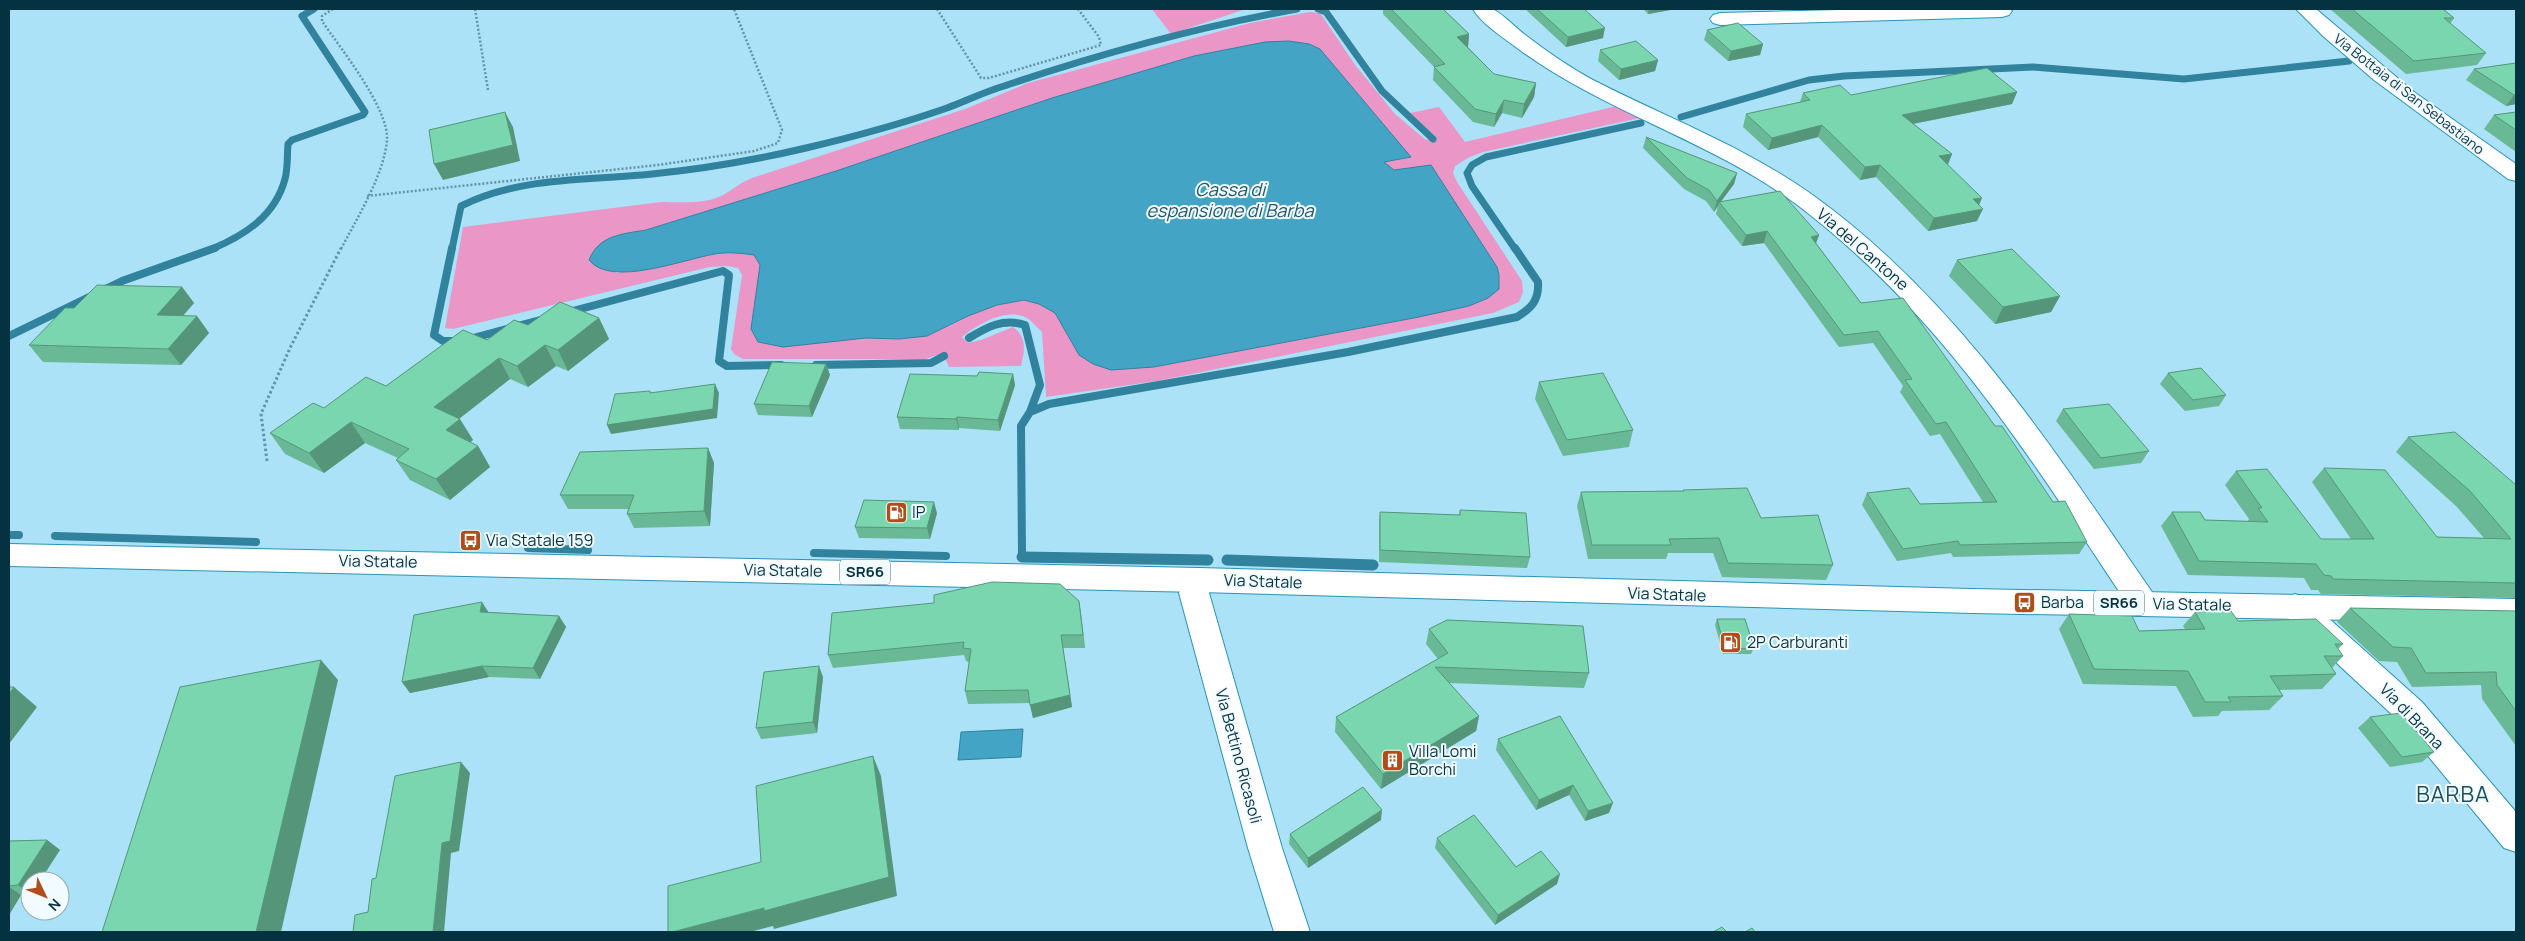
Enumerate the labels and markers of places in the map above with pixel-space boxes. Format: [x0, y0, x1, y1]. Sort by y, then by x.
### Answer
fuel station icon: IP [884, 500, 908, 524]
place label: IP [912, 501, 926, 523]
bus stop icon: Via Statale 159 [458, 528, 482, 552]
place label: Via Statale 159 [486, 529, 593, 551]
bus stop icon: Barba [2013, 590, 2037, 614]
place label: Barba [2041, 591, 2084, 613]
fuel station icon: 2P Carburanti [1719, 630, 1743, 654]
place label: 2P Carburanti [1747, 631, 1848, 653]
place label: Villa Lomi Borchi [1409, 740, 1477, 780]
building icon: Villa Lomi Borchi [1381, 748, 1405, 772]

